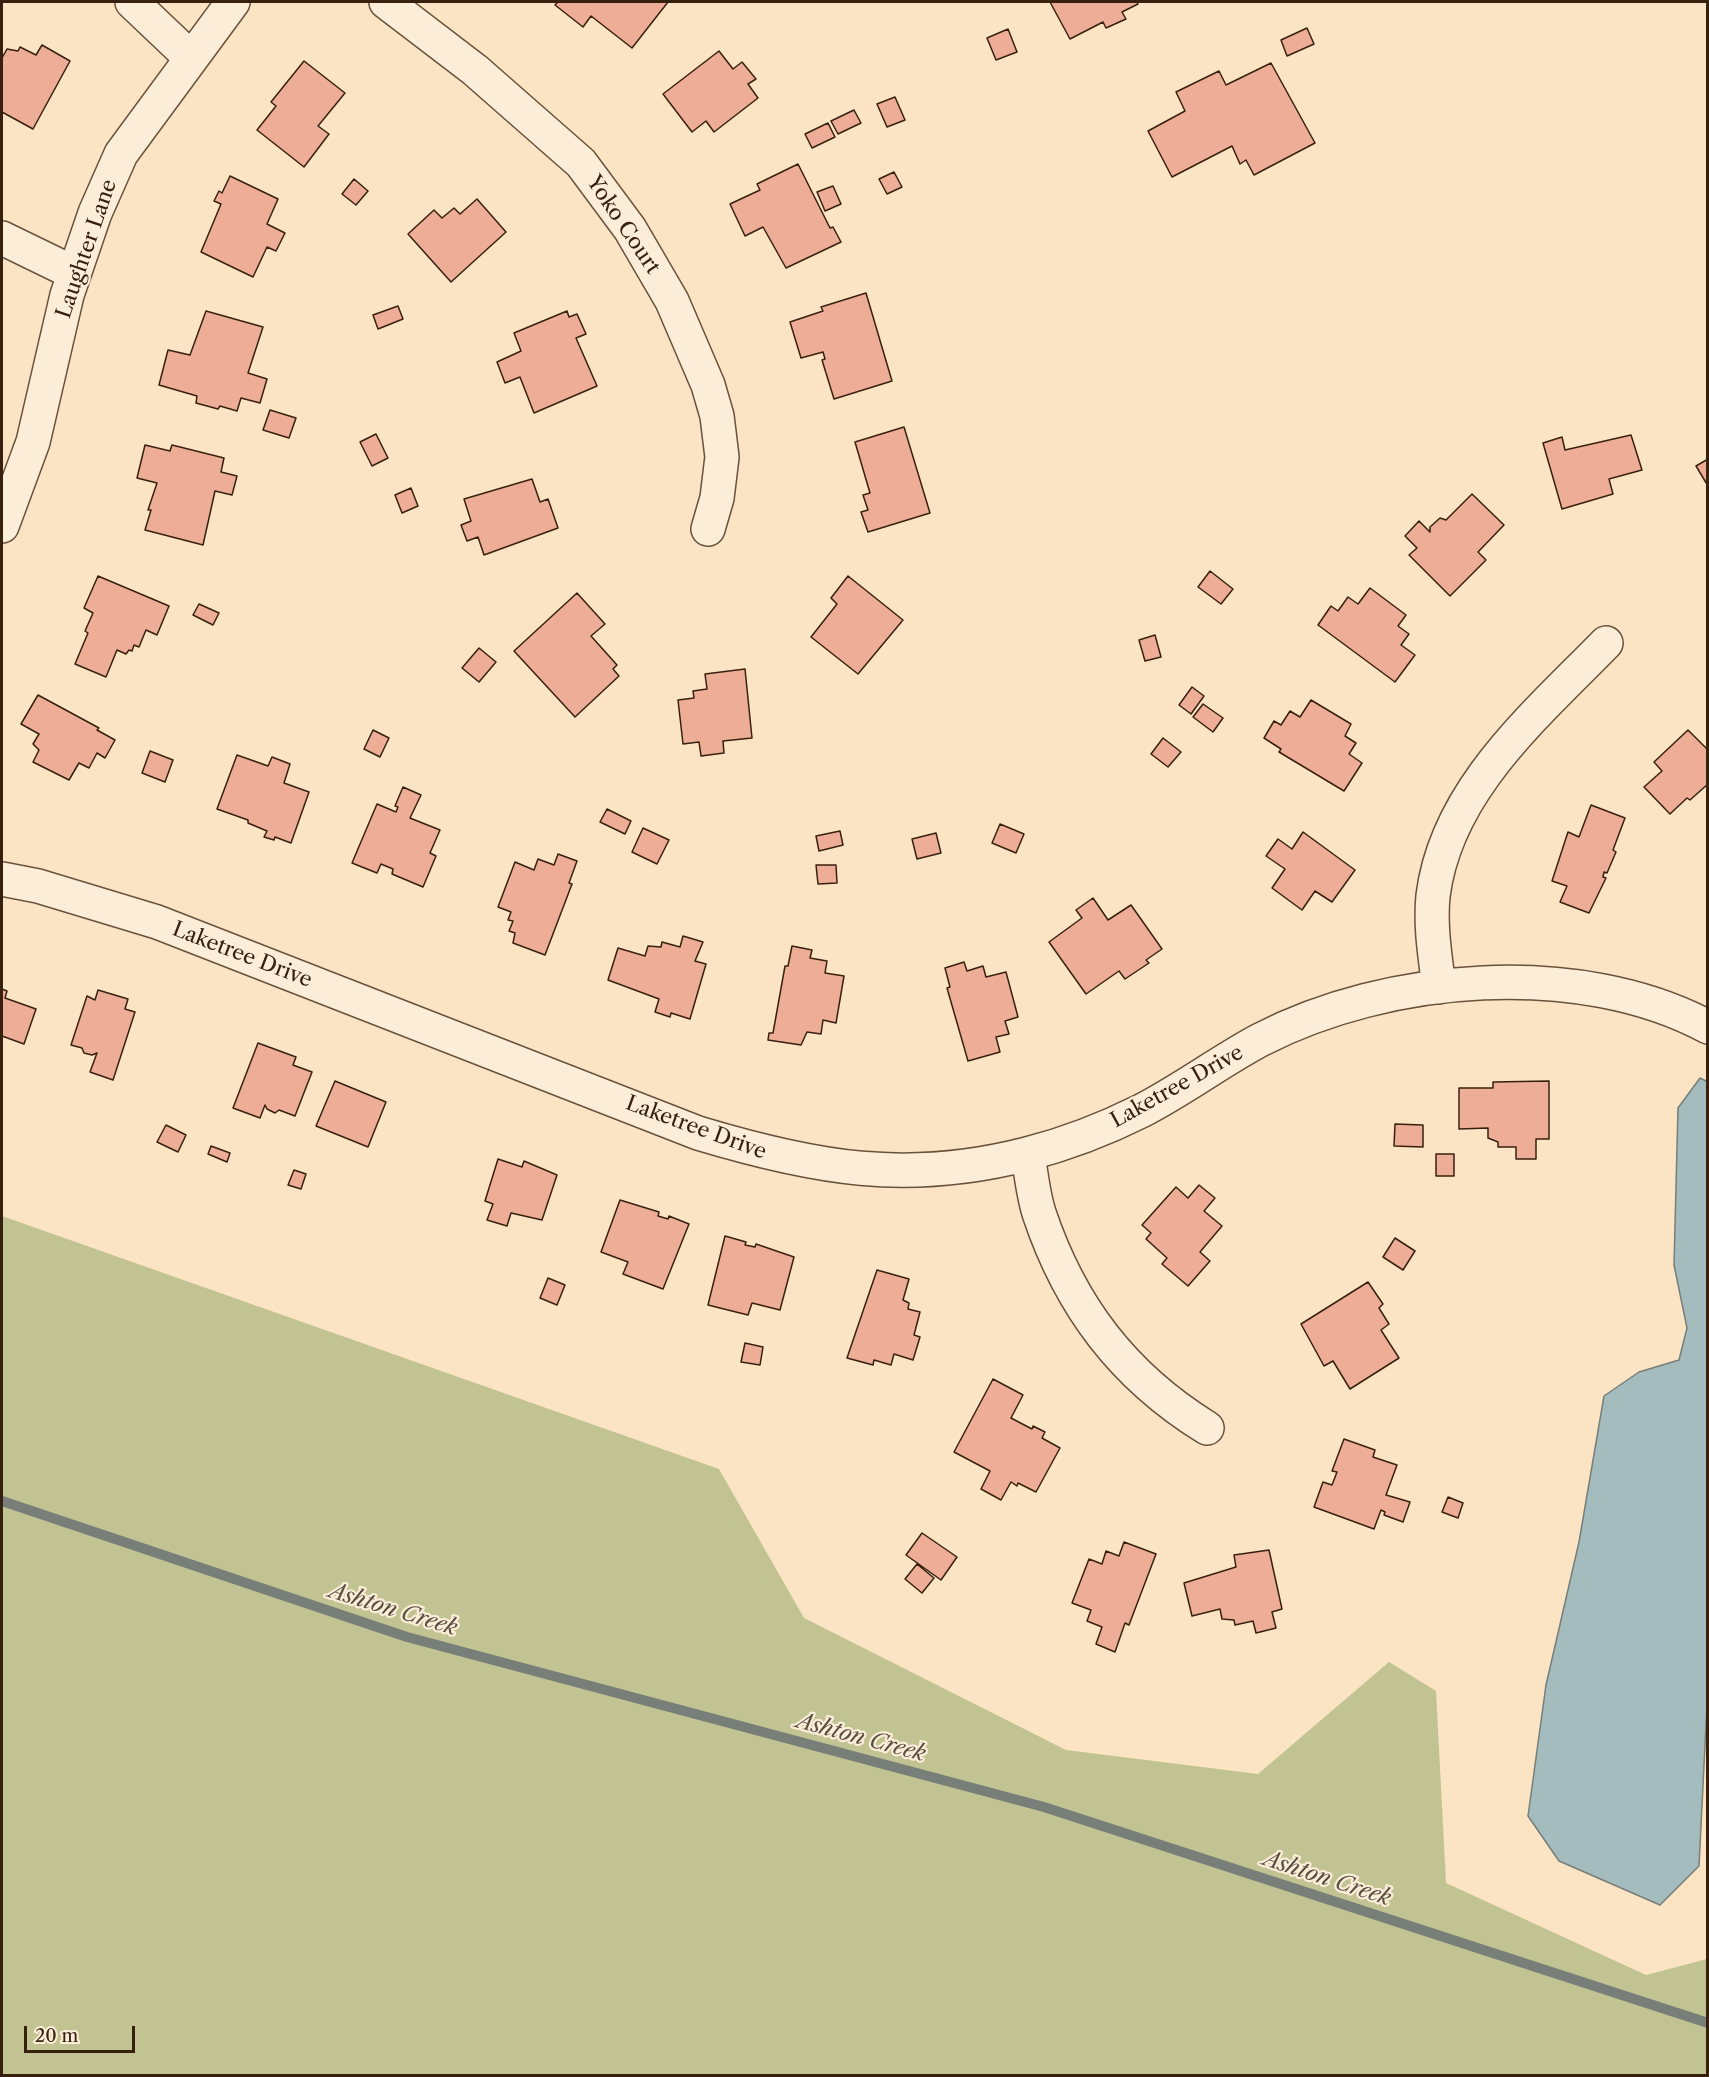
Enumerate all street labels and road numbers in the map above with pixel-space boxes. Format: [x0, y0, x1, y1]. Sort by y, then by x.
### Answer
street label: Yoko Court [581, 171, 665, 279]
street label: Laughter Lane [51, 176, 123, 322]
street label: Laketree Drive [169, 917, 315, 993]
street label: Laketree Drive [1106, 1040, 1248, 1134]
street label: Laketree Drive [622, 1091, 770, 1165]

